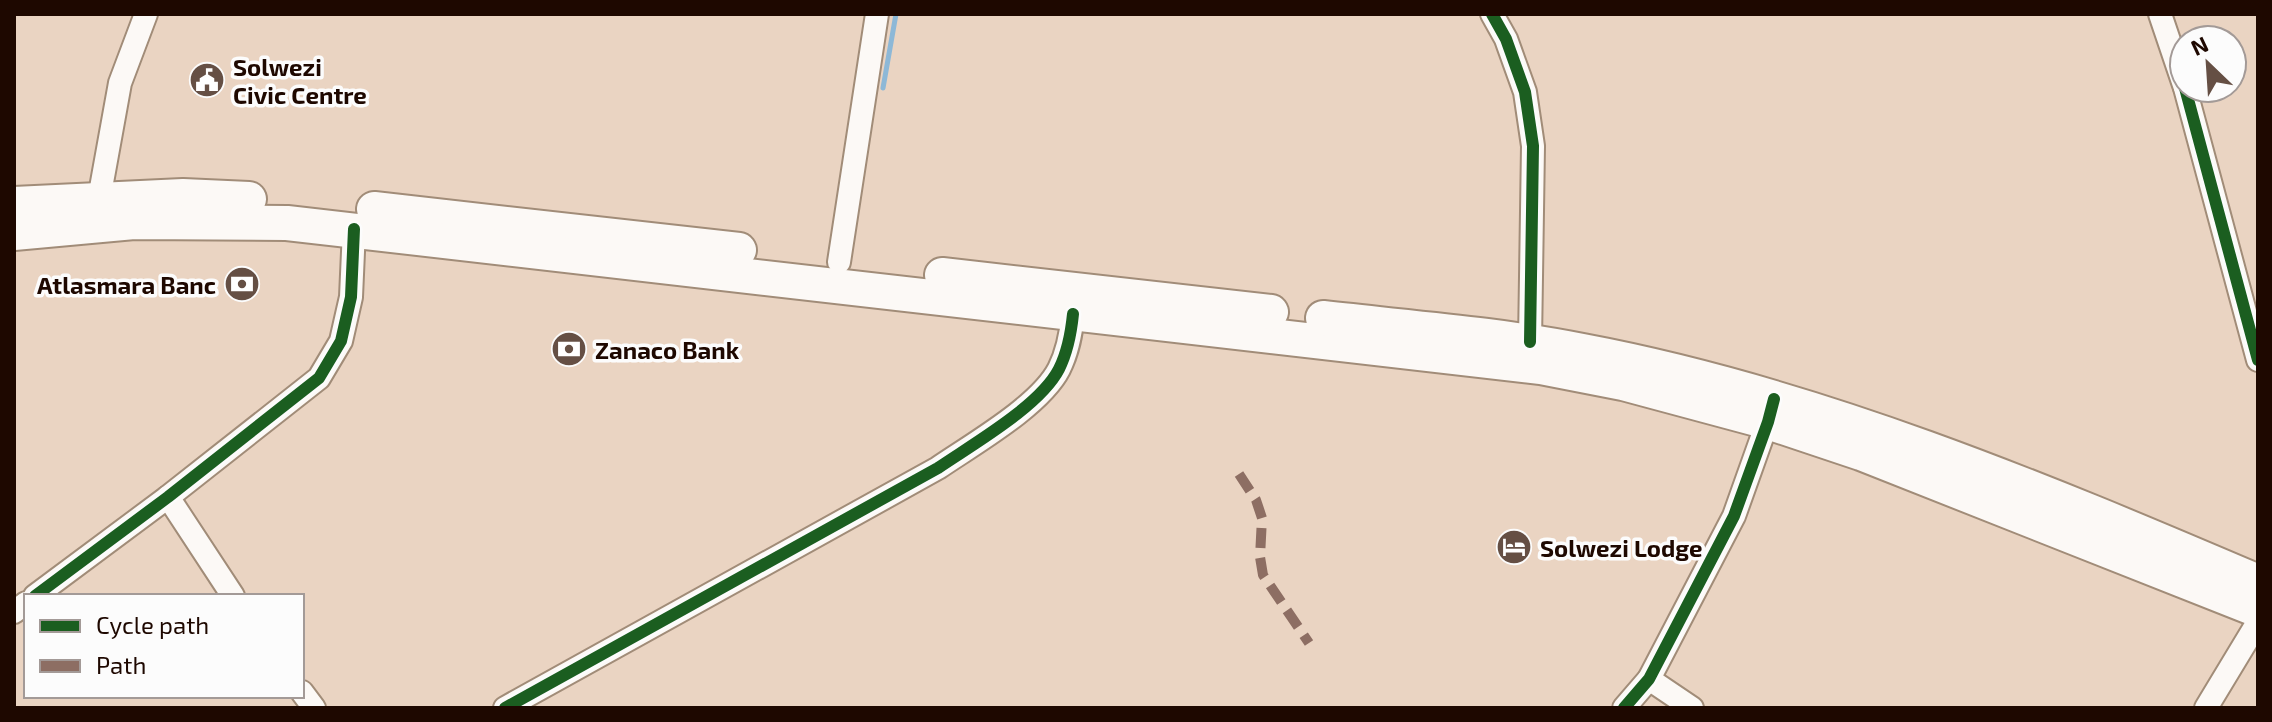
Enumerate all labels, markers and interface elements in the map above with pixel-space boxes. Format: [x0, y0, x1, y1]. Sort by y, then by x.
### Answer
north arrow [2168, 24, 2248, 104]
text: N [2186, 30, 2212, 60]
place label: Solwezi Civic Centre [233, 52, 367, 109]
public building icon: Solwezi Civic Centre [188, 61, 226, 99]
bank icon: Atlasmara Banc [223, 265, 261, 303]
place label: Atlasmara Banc [37, 270, 216, 299]
bank icon: Zanaco Bank [550, 330, 588, 368]
place label: Zanaco Bank [595, 335, 740, 364]
hotel icon: Solwezi Lodge [1495, 528, 1533, 566]
place label: Solwezi Lodge [1540, 533, 1703, 562]
legend [24, 594, 304, 698]
text: Cycle path [96, 610, 209, 639]
text: Path [96, 650, 146, 679]

